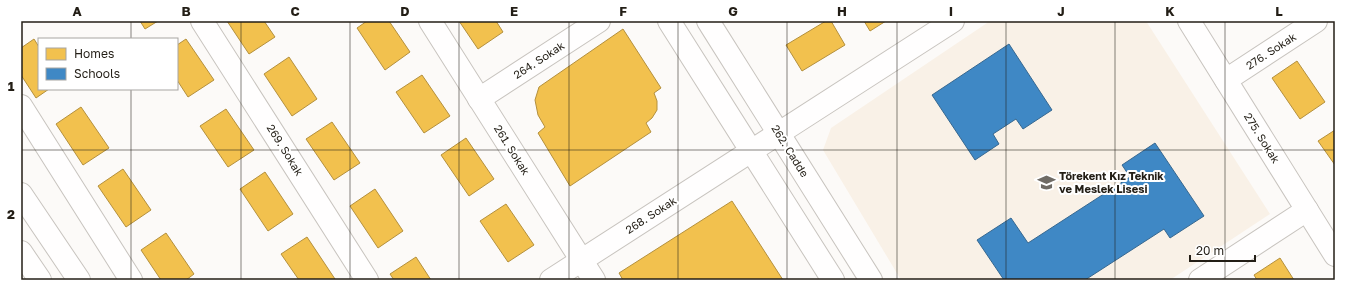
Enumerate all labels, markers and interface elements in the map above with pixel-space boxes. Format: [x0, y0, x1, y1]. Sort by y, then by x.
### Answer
text: A [72, 3, 82, 19]
text: B [181, 3, 191, 19]
text: C [290, 3, 300, 19]
text: D [400, 3, 410, 19]
text: E [510, 3, 518, 19]
text: F [619, 3, 627, 19]
text: G [728, 3, 738, 19]
text: H [837, 3, 847, 19]
text: I [949, 3, 953, 19]
text: J [1057, 3, 1065, 19]
text: K [1165, 3, 1175, 19]
text: L [1275, 3, 1283, 19]
street label: 276. Sokak [1243, 30, 1298, 72]
legend [38, 38, 178, 90]
street label: 264. Sokak [511, 38, 567, 81]
text: Homes [74, 46, 114, 61]
text: Schools [74, 66, 120, 81]
text: 1 [8, 78, 15, 94]
street label: 275. Sokak [1242, 110, 1283, 165]
street label: 269. Sokak [265, 122, 306, 178]
street label: 261. Sokak [492, 122, 533, 177]
street label: 262. Cadde [769, 122, 812, 179]
place label: Törekent Kız Teknik ve Meslek Lisesi [1059, 169, 1164, 195]
school or university icon: Törekent Kız Teknik ve Meslek Lisesi [1036, 172, 1056, 192]
street label: 268. Sokak [623, 193, 679, 236]
text: 2 [7, 206, 15, 222]
scale bar [1190, 237, 1255, 263]
text: 20 m [1196, 243, 1224, 258]

